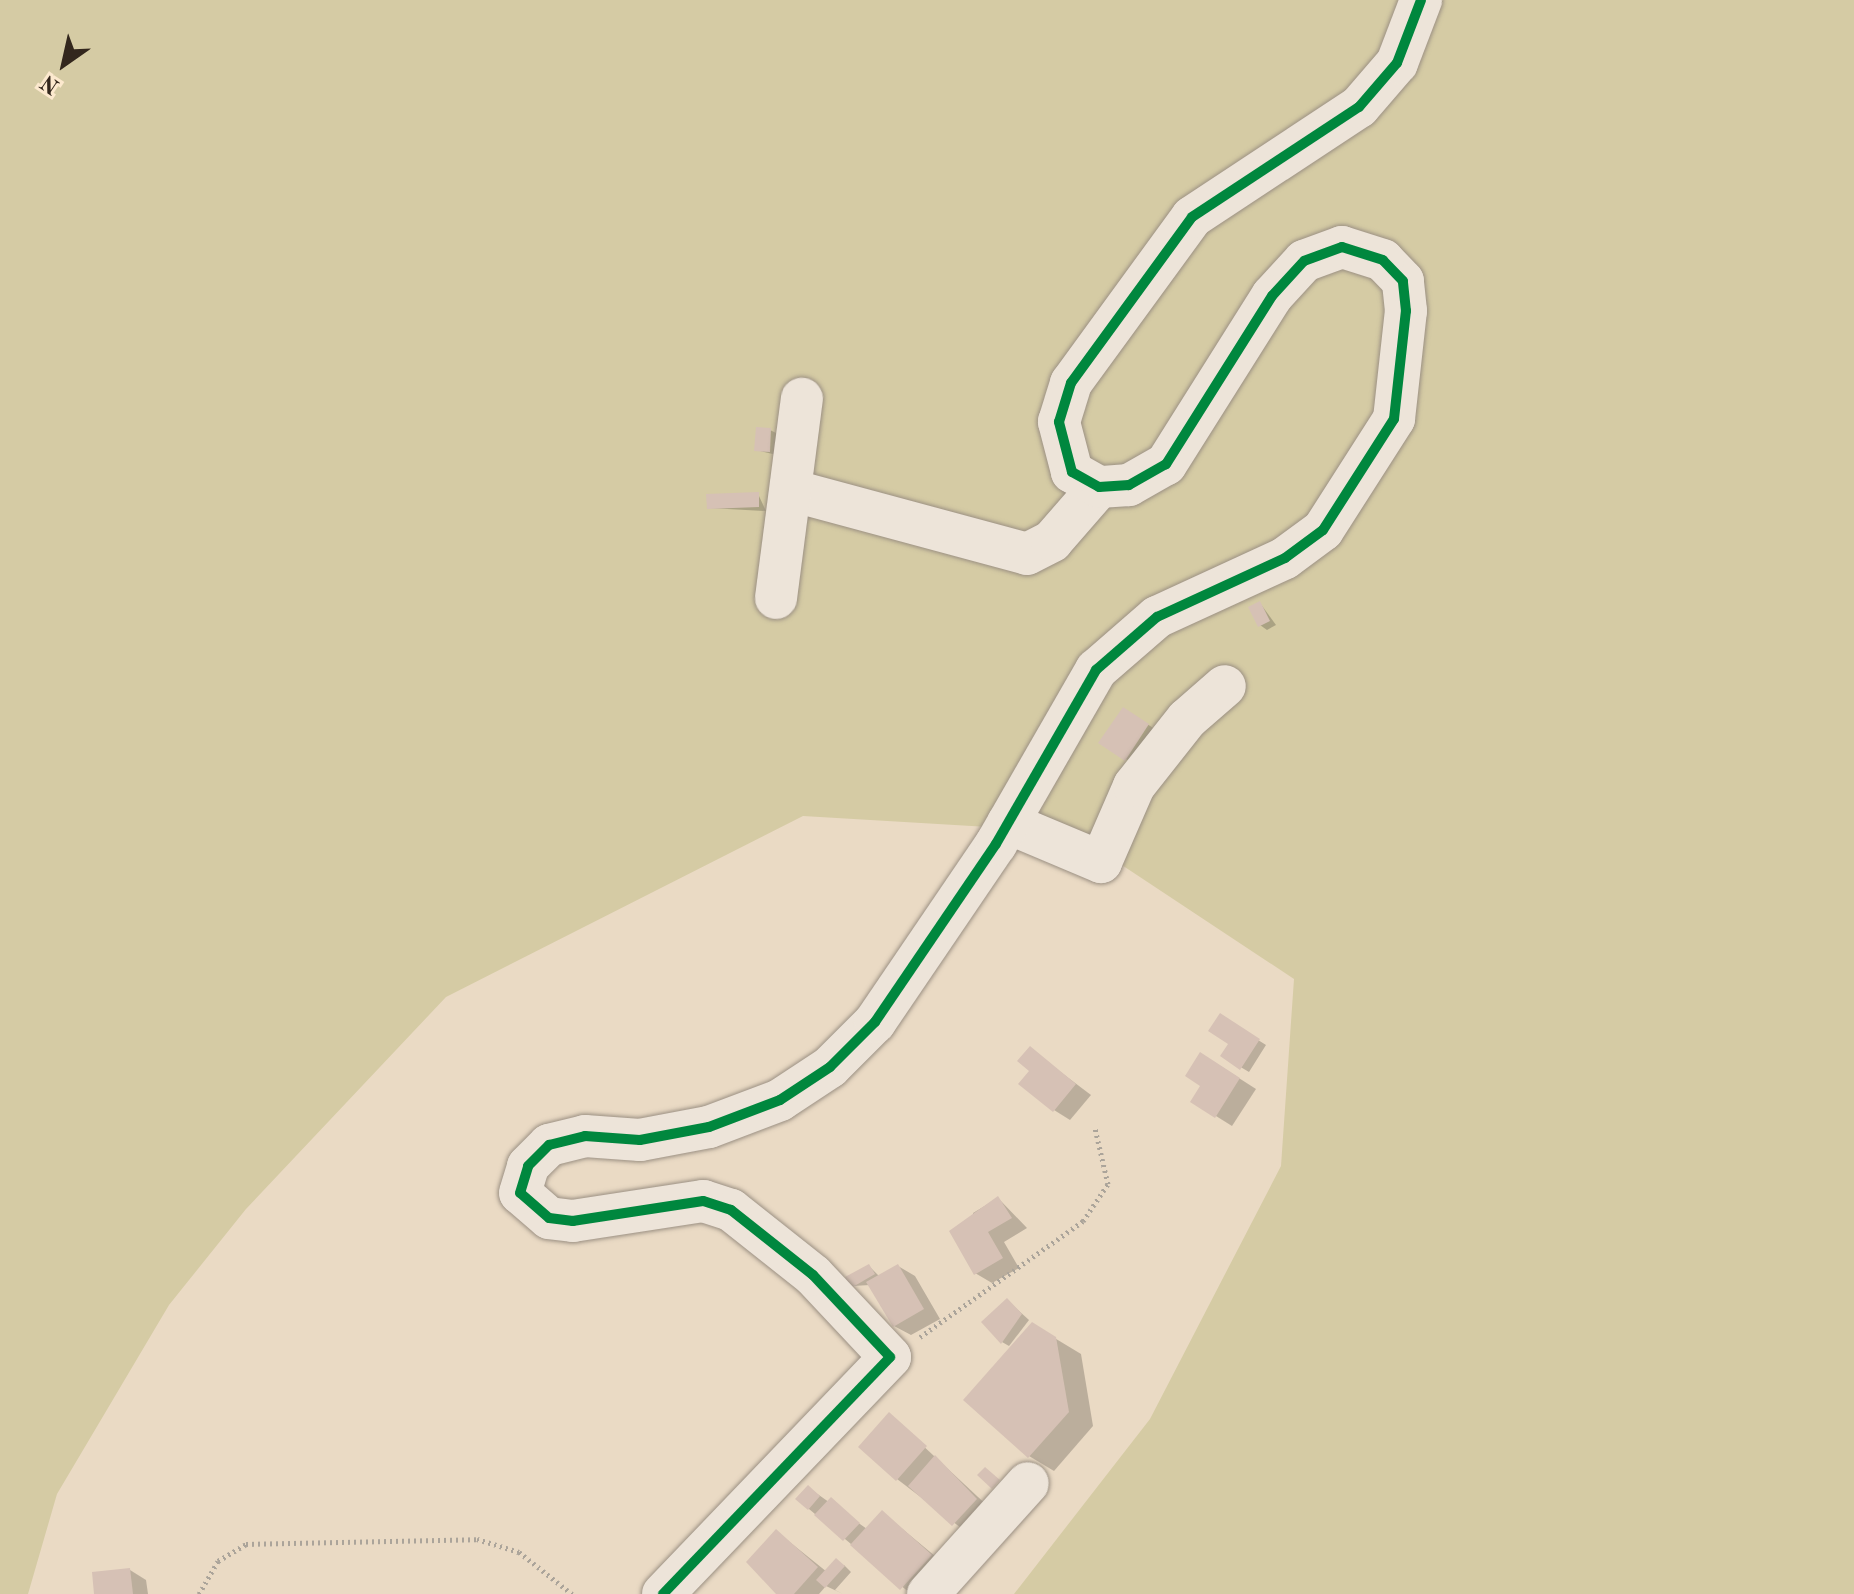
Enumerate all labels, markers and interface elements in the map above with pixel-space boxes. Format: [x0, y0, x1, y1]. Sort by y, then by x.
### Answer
north arrow [24, 24, 104, 104]
text: N [37, 70, 64, 98]

